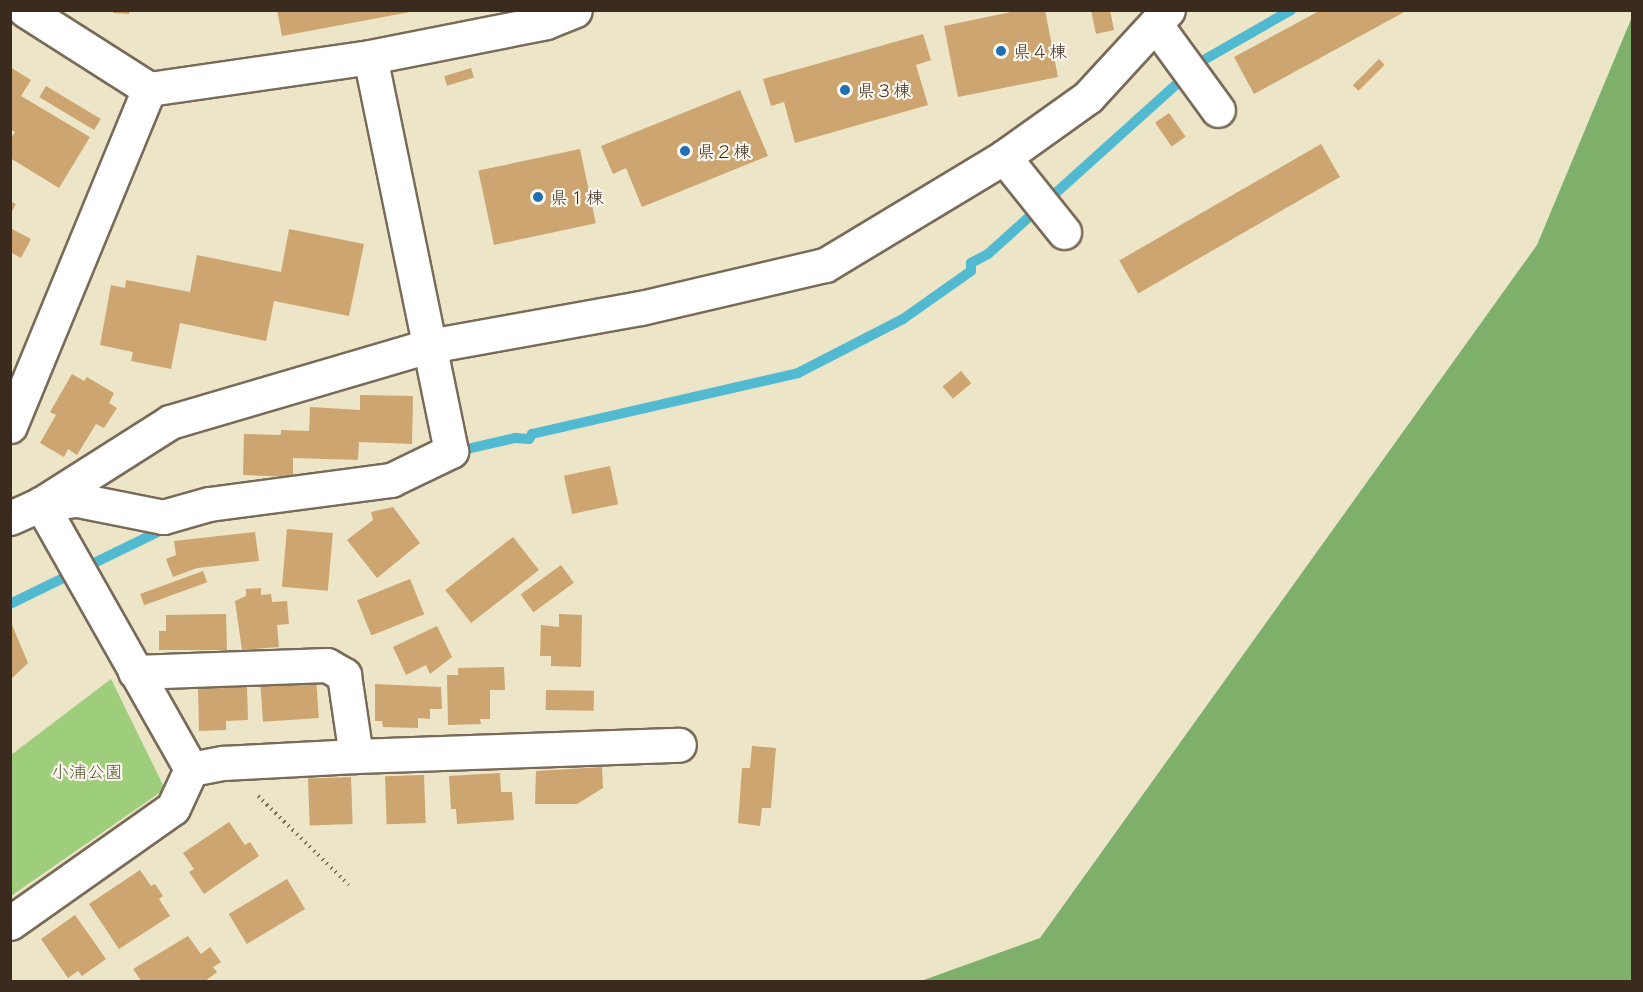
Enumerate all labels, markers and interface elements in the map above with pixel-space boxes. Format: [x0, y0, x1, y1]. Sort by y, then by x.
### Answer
place label: 県４棟 [1013, 40, 1067, 62]
marker: 県４棟 [994, 44, 1008, 58]
place label: 県３棟 [857, 79, 911, 101]
marker: 県３棟 [838, 83, 852, 97]
place label: 県２棟 [697, 140, 751, 162]
marker: 県２棟 [678, 144, 692, 158]
place label: 県１棟 [550, 186, 604, 208]
marker: 県１棟 [531, 190, 545, 204]
park label: 小浦公園 [51, 760, 123, 782]

